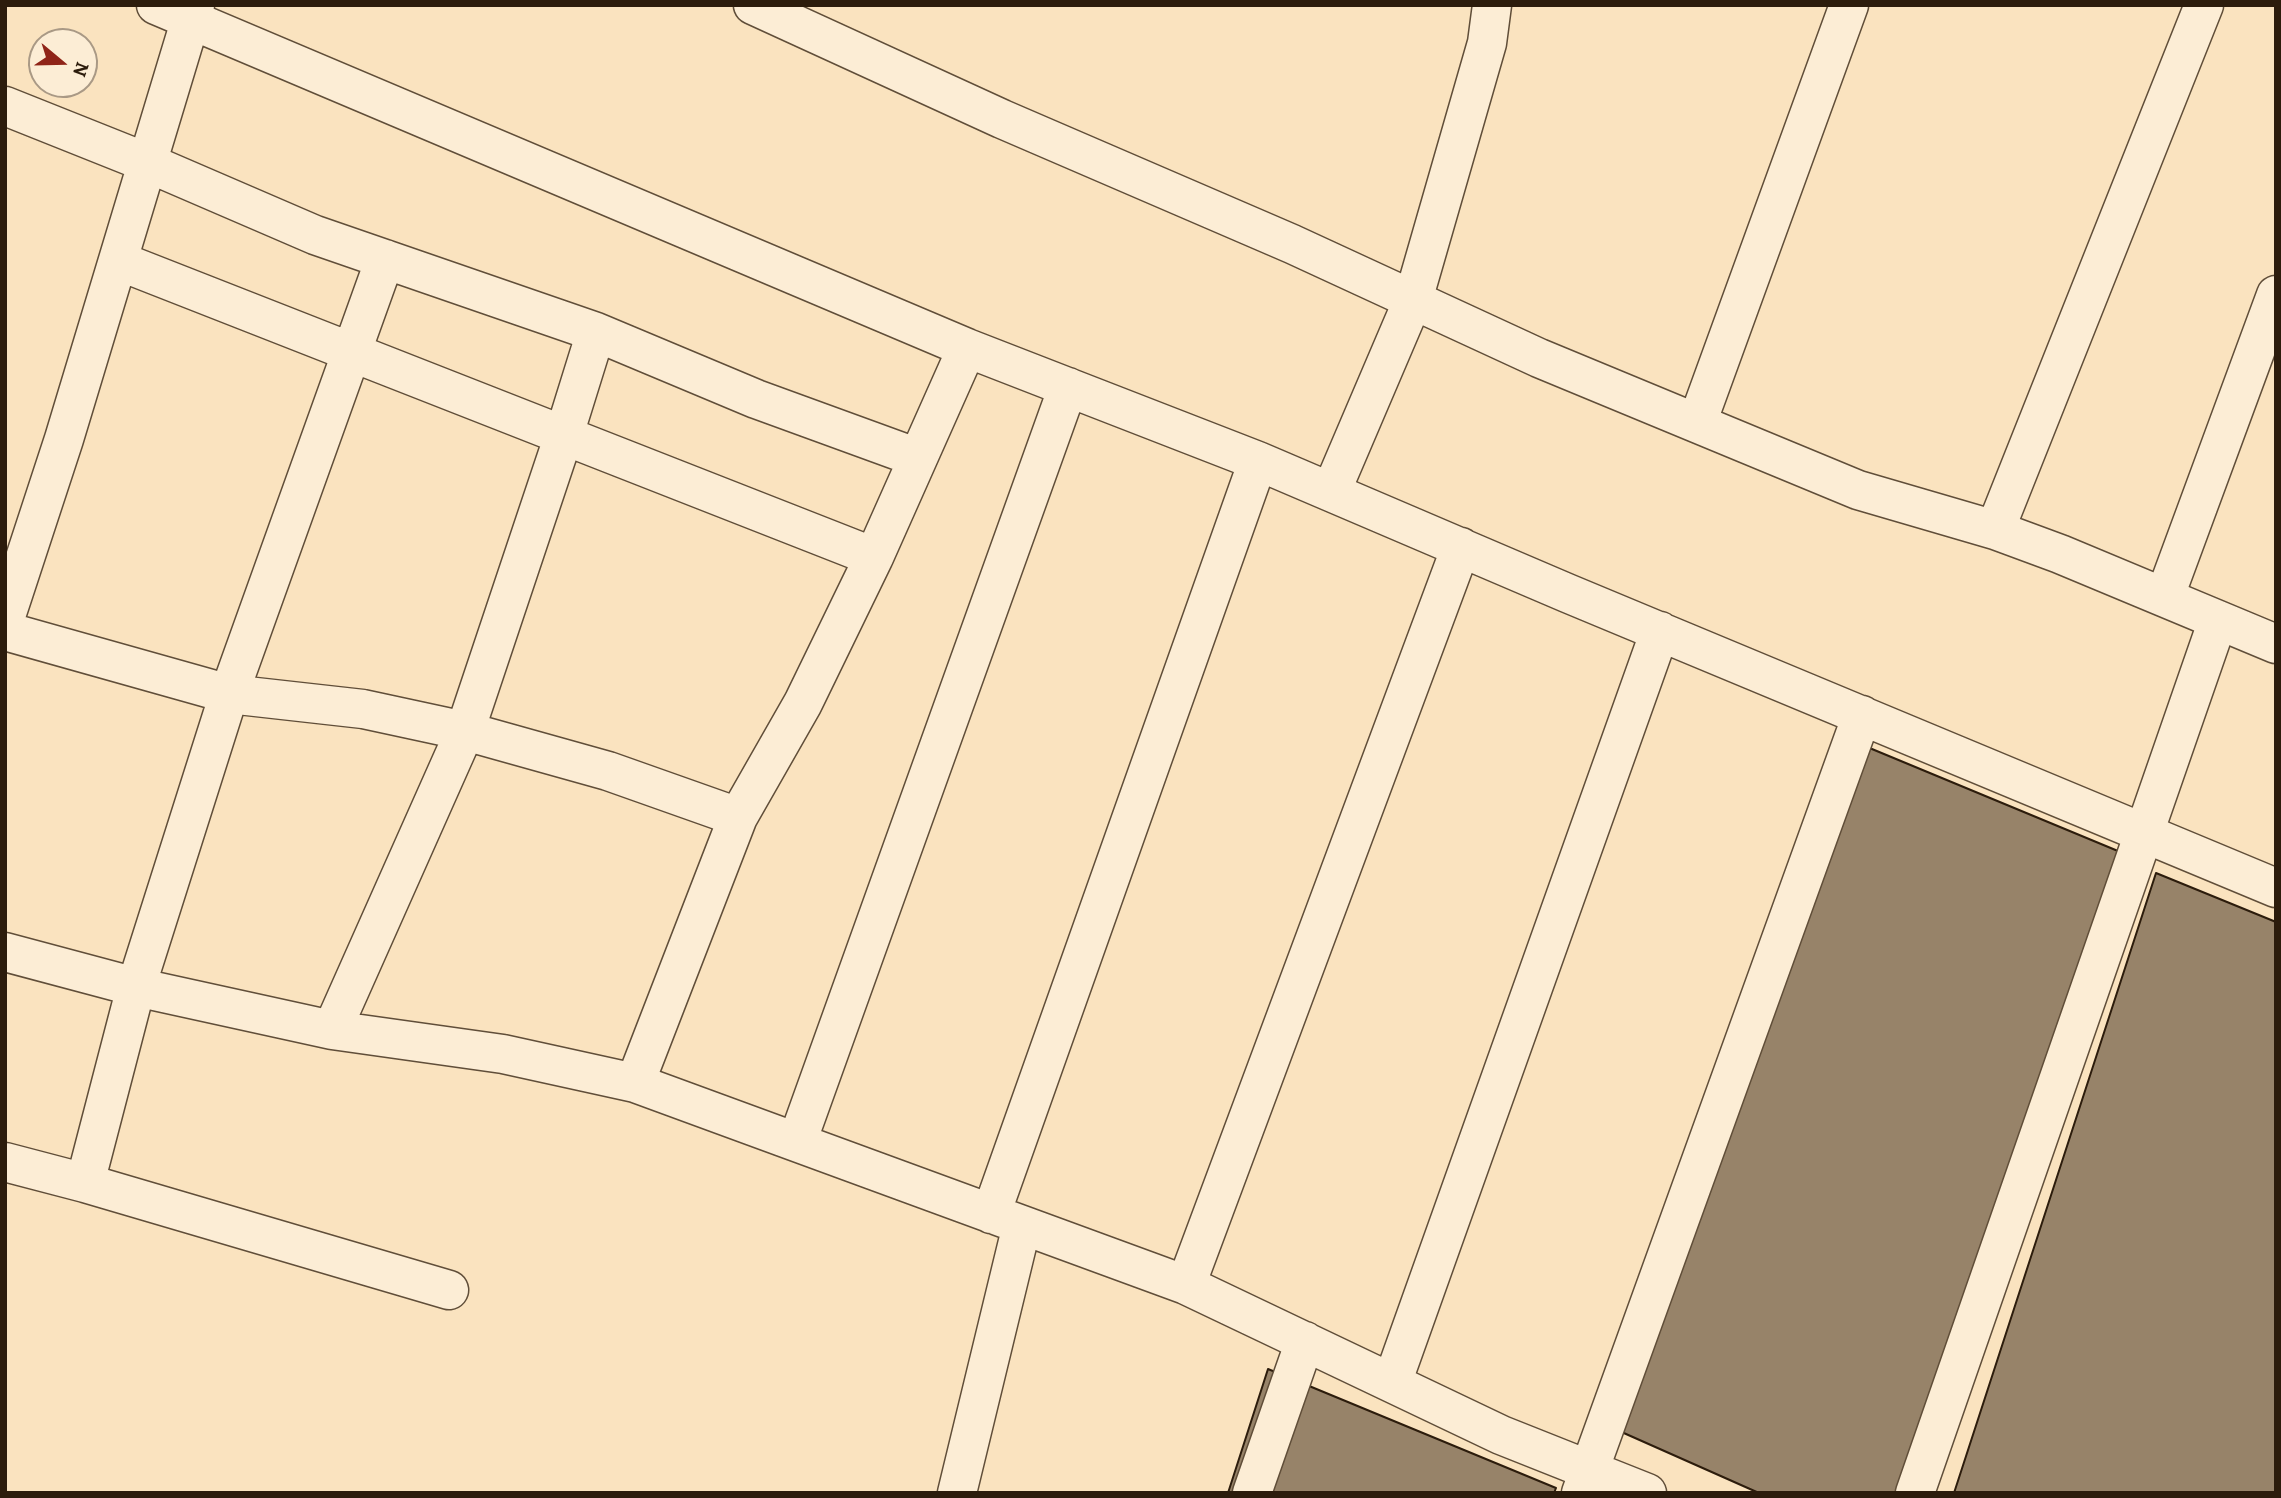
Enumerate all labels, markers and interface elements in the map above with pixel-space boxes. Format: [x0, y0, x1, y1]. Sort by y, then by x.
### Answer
north arrow [28, 28, 98, 98]
text: N [66, 58, 96, 80]

